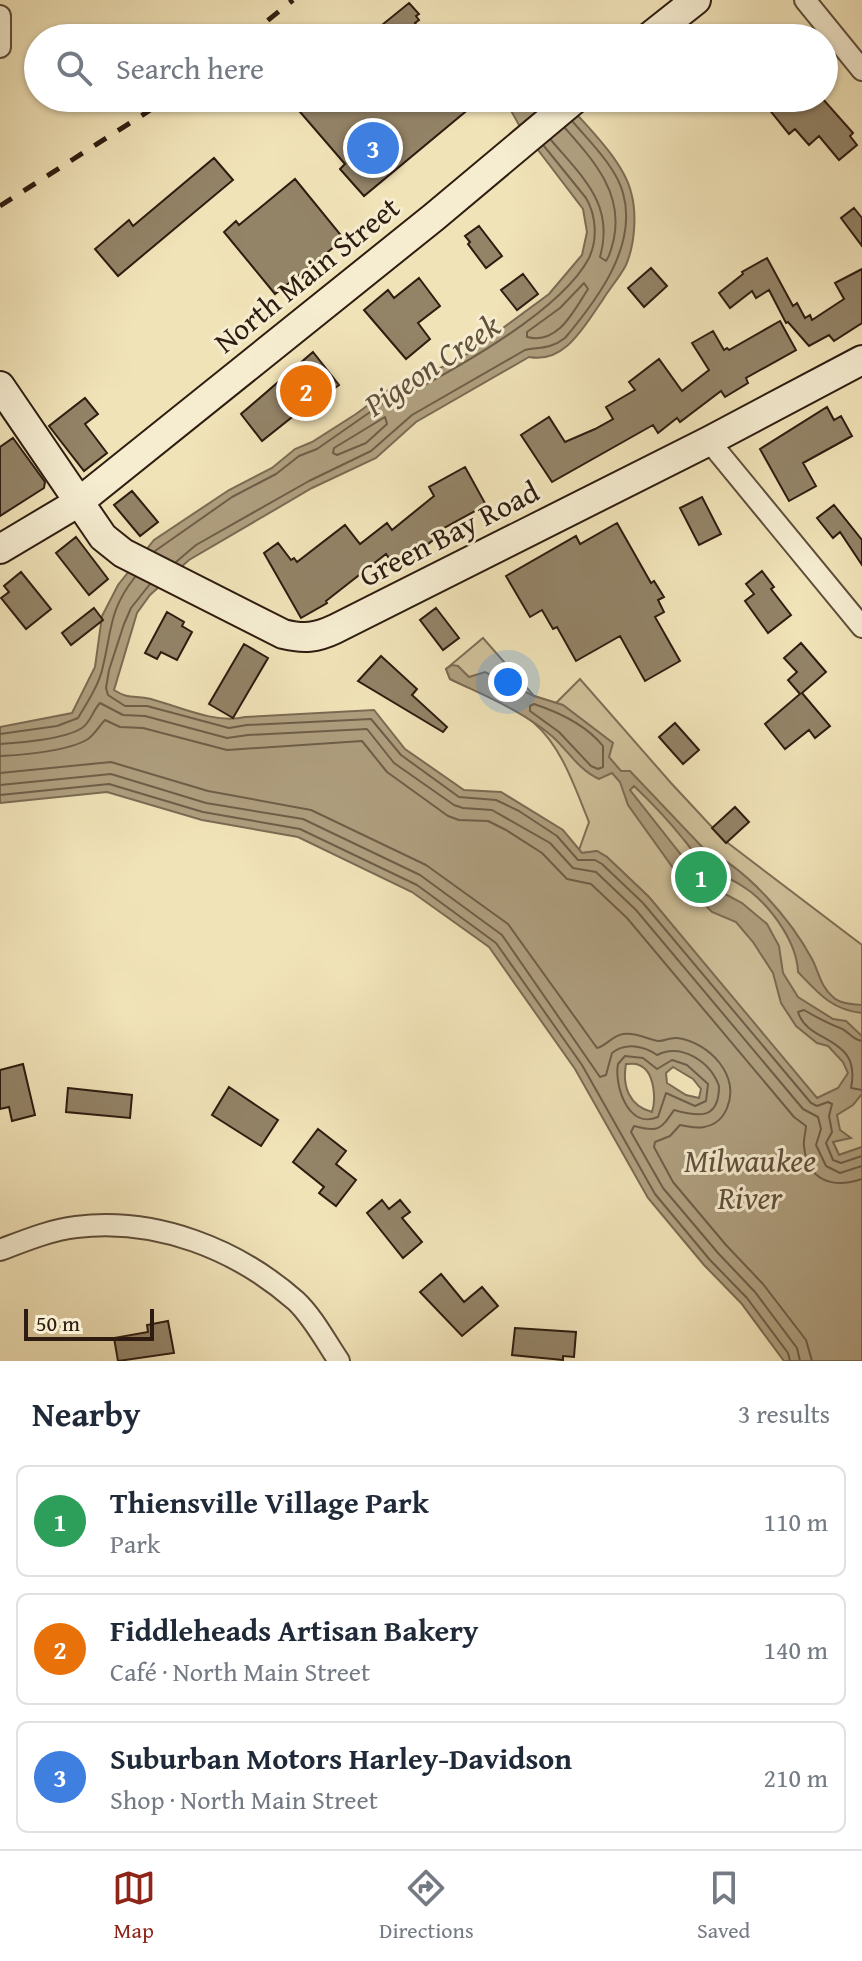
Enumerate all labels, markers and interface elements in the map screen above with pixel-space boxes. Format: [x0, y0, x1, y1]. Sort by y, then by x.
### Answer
search box [24, 24, 838, 112]
icon: search [52, 46, 96, 90]
text: Search here [116, 46, 264, 90]
pin: 3 [347, 118, 399, 178]
street label: North Main Street [204, 185, 409, 363]
water label: Pigeon Creek [354, 302, 509, 428]
pin: 2 [280, 361, 332, 421]
street label: Green Bay Road [351, 469, 546, 597]
your location [488, 662, 528, 702]
pin: 1 [675, 847, 727, 907]
water label: Milwaukee River [684, 1137, 816, 1221]
scale bar [24, 1305, 154, 1341]
text: 50 m [36, 1307, 80, 1339]
text: Nearby [32, 1389, 141, 1438]
text: 3 results [738, 1394, 830, 1433]
text: Thiensville Village Park [110, 1480, 429, 1524]
text: 1 [53, 1502, 67, 1541]
text: 110 m [763, 1502, 828, 1541]
text: Park [110, 1524, 160, 1563]
text: Fiddleheads Artisan Bakery [110, 1608, 478, 1652]
text: 2 [53, 1630, 67, 1669]
text: 140 m [763, 1630, 828, 1669]
text: Café · North Main Street [110, 1652, 370, 1691]
text: Suburban Motors Harley-Davidson [110, 1736, 572, 1780]
text: 3 [53, 1758, 67, 1797]
text: 210 m [763, 1758, 828, 1797]
text: Shop · North Main Street [110, 1780, 378, 1819]
tab: Map [112, 1866, 156, 1946]
tab: Directions [379, 1866, 474, 1946]
tab: Saved [697, 1866, 750, 1946]

